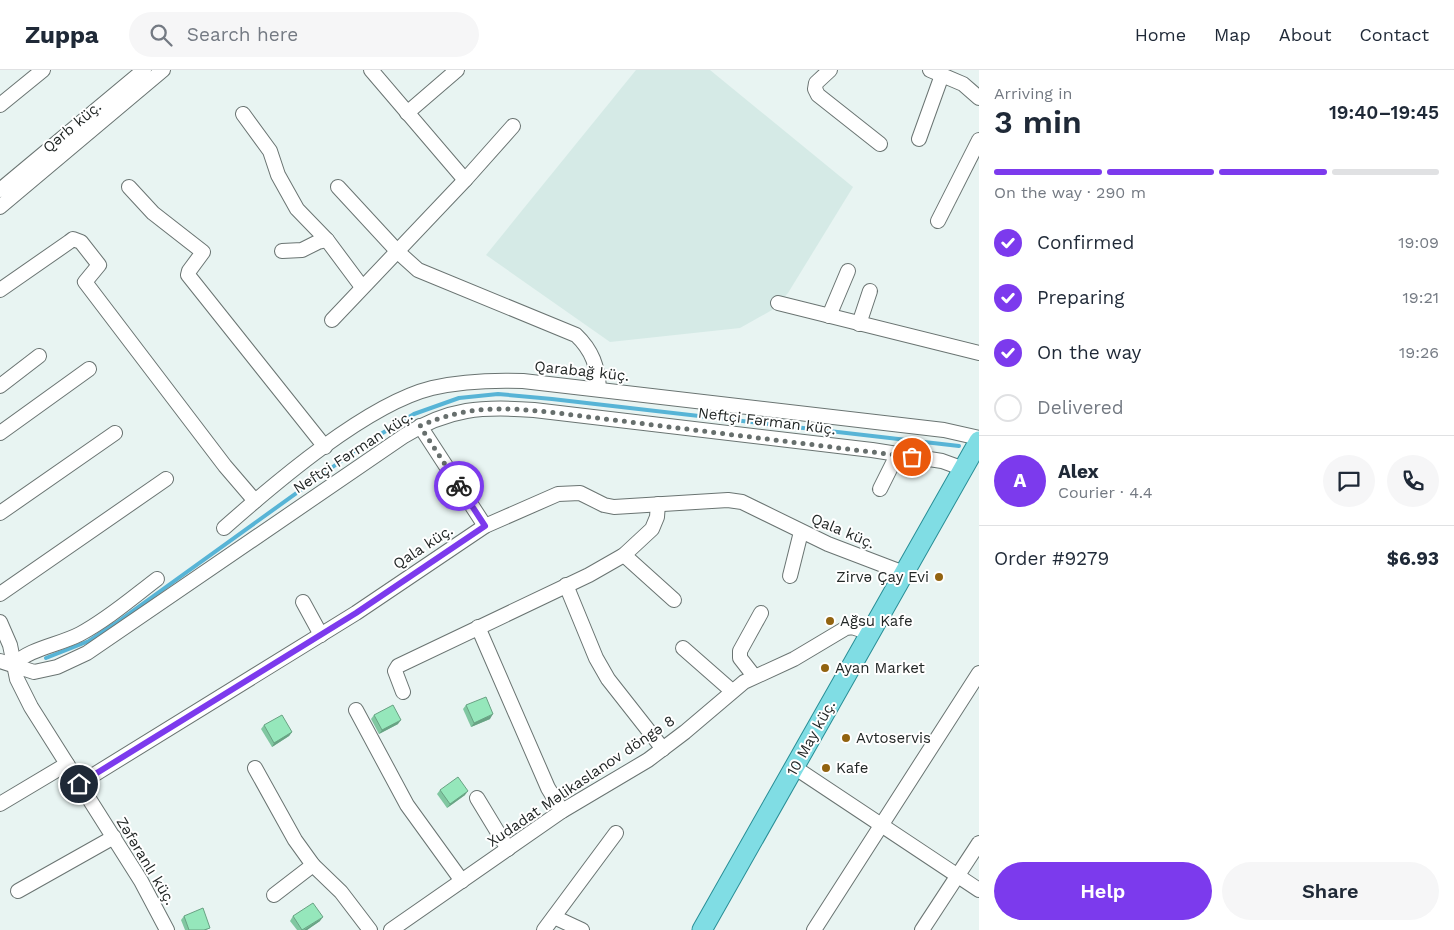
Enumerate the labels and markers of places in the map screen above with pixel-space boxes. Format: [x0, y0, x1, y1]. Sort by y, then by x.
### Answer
pin [891, 436, 933, 478]
place label: Zirvə Çay Evi [836, 568, 929, 586]
marker: Zirvə Çay Evi [933, 571, 945, 583]
place label: Ağsu Kafe [840, 612, 913, 630]
marker: Ağsu Kafe [824, 615, 836, 627]
place label: Ayan Market [835, 659, 926, 677]
marker: Ayan Market [819, 662, 831, 674]
place label: Avtoservis [856, 729, 931, 747]
marker: Avtoservis [840, 732, 852, 744]
place label: Kafe [836, 759, 868, 777]
marker: Kafe [820, 762, 832, 774]
pin [58, 763, 100, 805]

